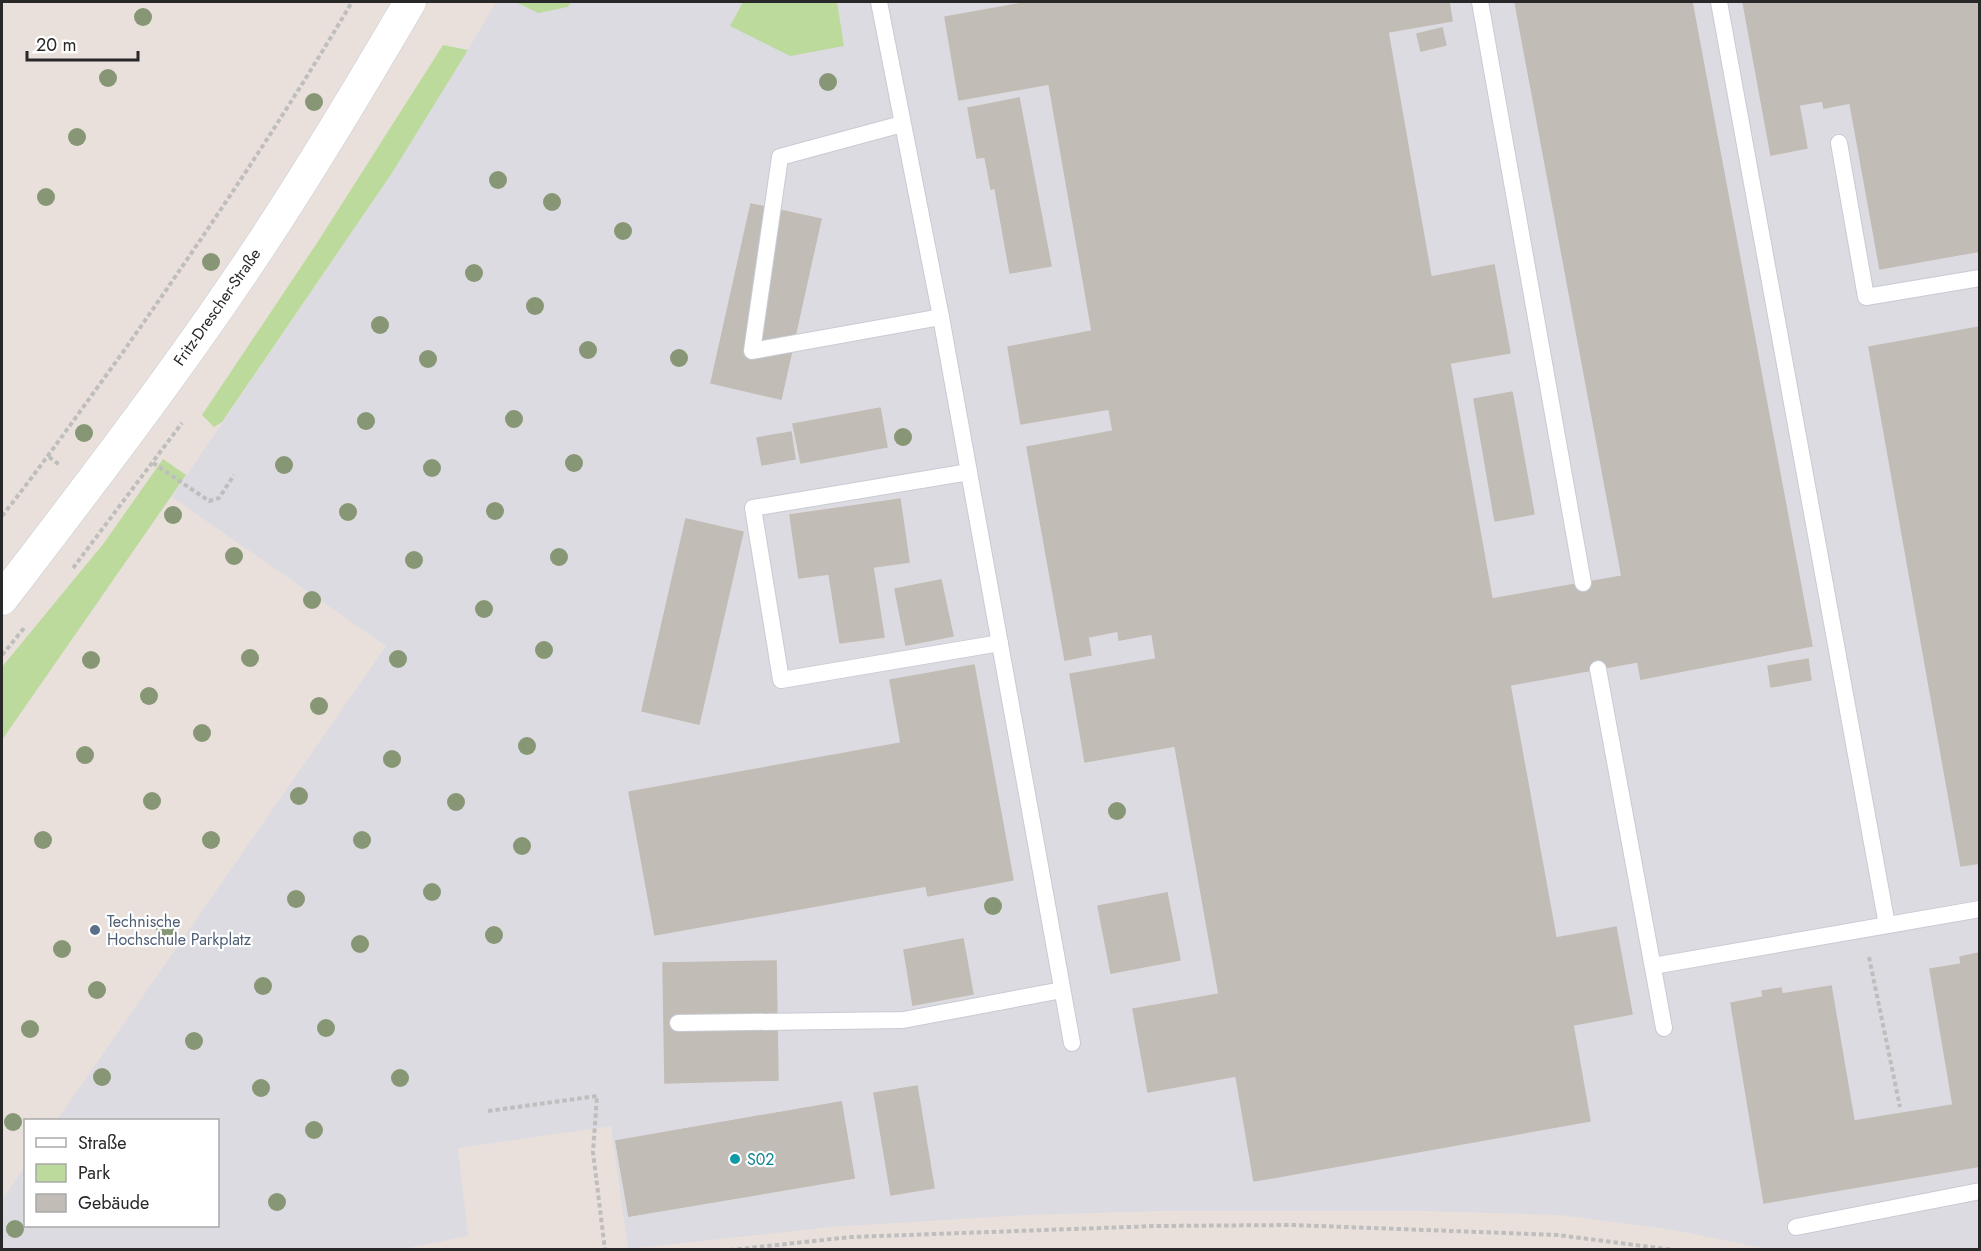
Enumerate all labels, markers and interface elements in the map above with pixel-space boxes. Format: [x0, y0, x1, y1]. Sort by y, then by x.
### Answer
scale bar [27, 24, 138, 62]
text: 20 m [36, 32, 76, 58]
street label: Fritz-Drescher-Straße [168, 244, 266, 370]
place label: Technische Hochschule Parkplatz [107, 910, 252, 951]
marker: Technische Hochschule Parkplatz [88, 923, 102, 937]
legend [24, 1119, 219, 1227]
text: Straße [78, 1130, 126, 1156]
place label: S02 [747, 1148, 774, 1171]
marker: S02 [728, 1152, 742, 1166]
text: Park [78, 1160, 110, 1186]
text: Gebäude [78, 1190, 149, 1216]

